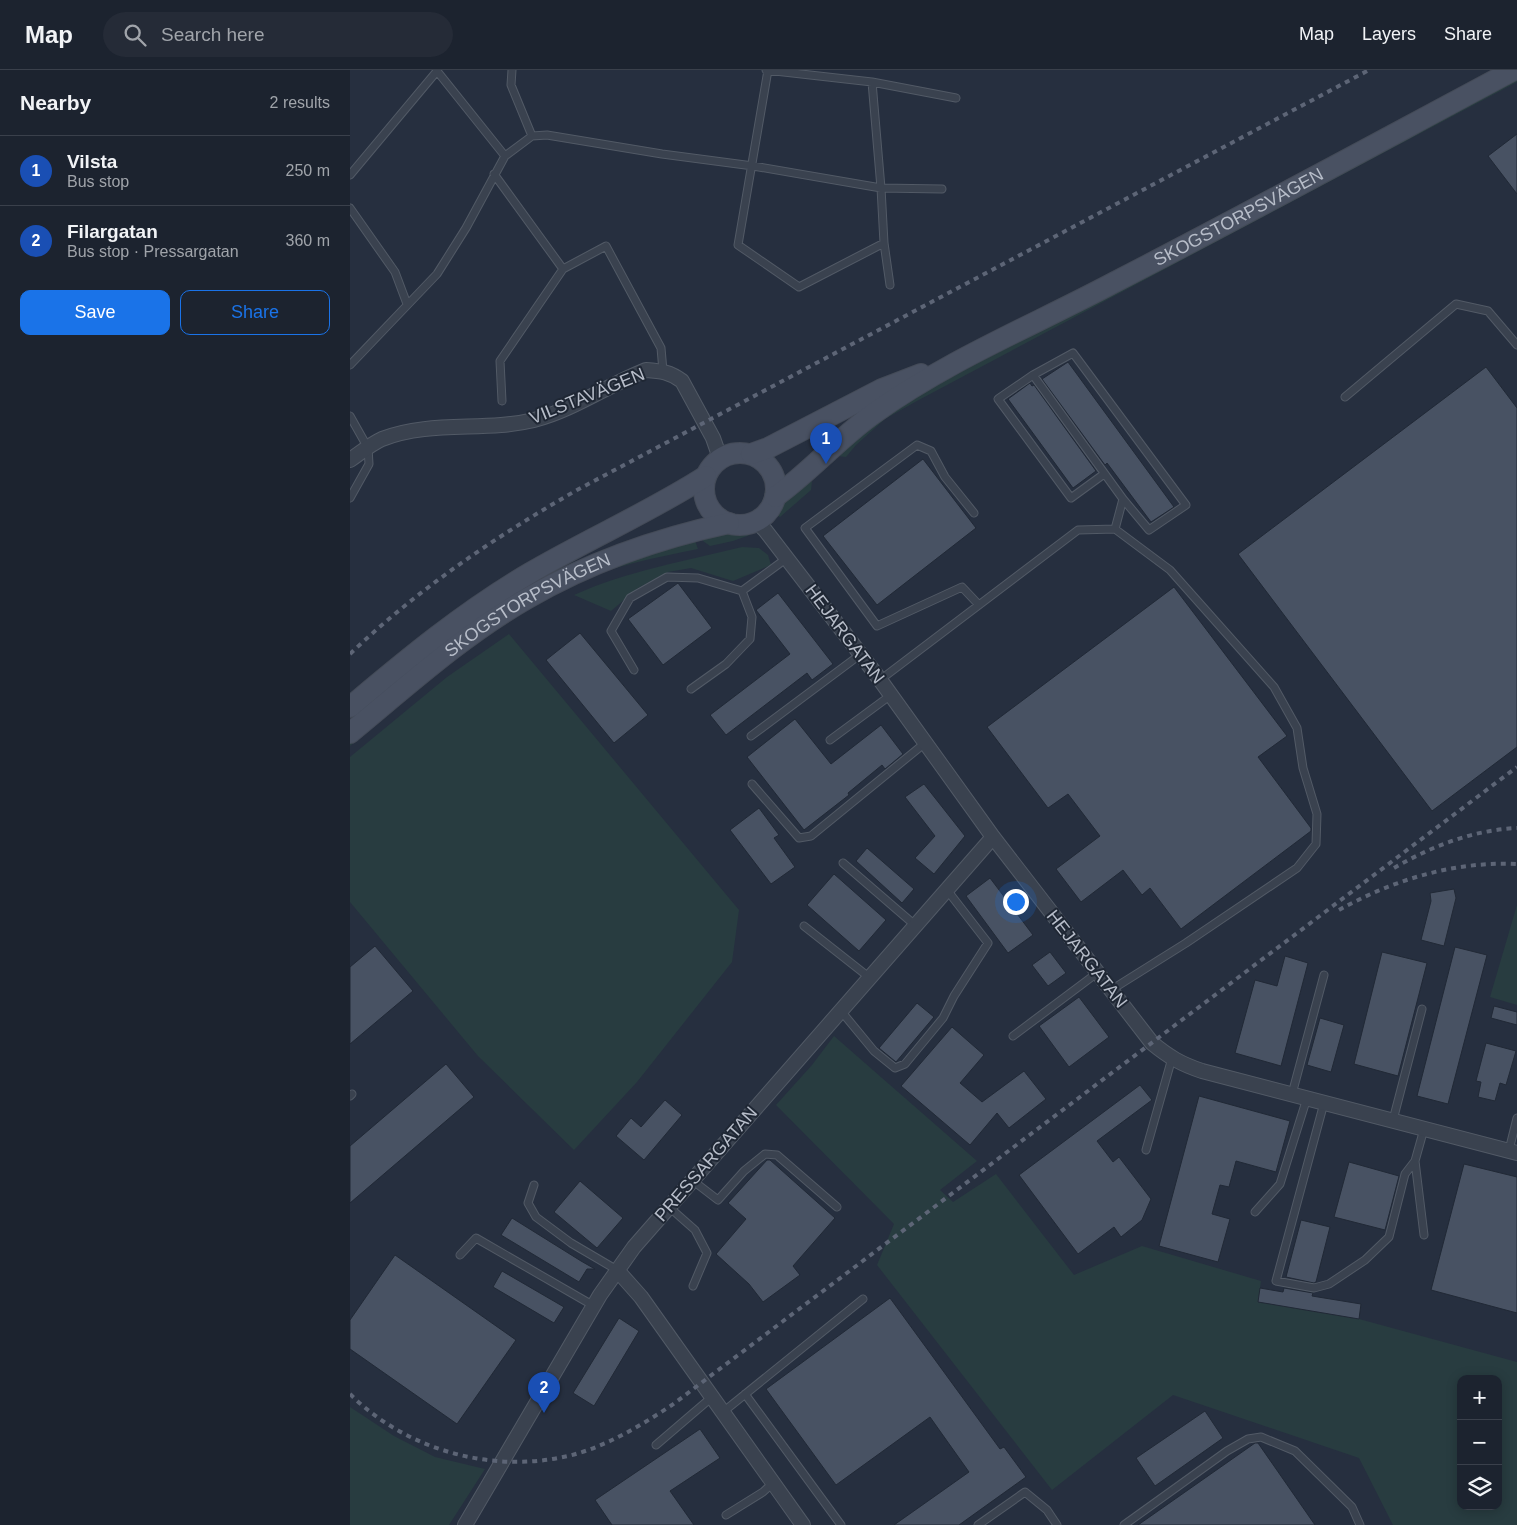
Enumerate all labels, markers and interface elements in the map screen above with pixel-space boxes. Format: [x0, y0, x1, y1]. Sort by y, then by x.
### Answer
search box [103, 12, 453, 57]
text: Map [25, 21, 73, 48]
icon: search [121, 21, 149, 49]
text: Search here [161, 24, 265, 45]
text: Map [1299, 24, 1334, 44]
text: Layers [1362, 24, 1416, 44]
text: Share [1444, 24, 1492, 44]
text: Nearby [20, 91, 91, 114]
text: 2 results [270, 94, 330, 111]
text: Vilsta [67, 151, 117, 172]
text: 1 [32, 162, 40, 179]
text: 250 m [286, 162, 330, 179]
street label: SKOGSTORPSVÄGEN [1150, 164, 1327, 270]
text: Bus stop [67, 173, 129, 190]
text: Filargatan [67, 221, 158, 242]
text: 2 [32, 232, 40, 249]
text: 360 m [286, 232, 330, 249]
text: Bus stop · Pressargatan [67, 243, 239, 260]
button: Save [20, 290, 170, 335]
button: Share [180, 290, 330, 335]
street label: VILSTAVÄGEN [527, 364, 647, 428]
pin: 1 [810, 423, 842, 464]
street label: SKOGSTORPSVÄGEN [441, 549, 613, 661]
street label: HEJARGATAN [801, 581, 889, 687]
your location [1003, 889, 1029, 915]
street label: HEJARGATAN [1043, 906, 1131, 1012]
street label: PRESSARGATAN [651, 1103, 761, 1225]
pin: 2 [528, 1372, 560, 1413]
map controls [1457, 1375, 1502, 1510]
button: + [1457, 1375, 1502, 1420]
button: − [1457, 1420, 1502, 1465]
button: layers [1457, 1465, 1502, 1510]

